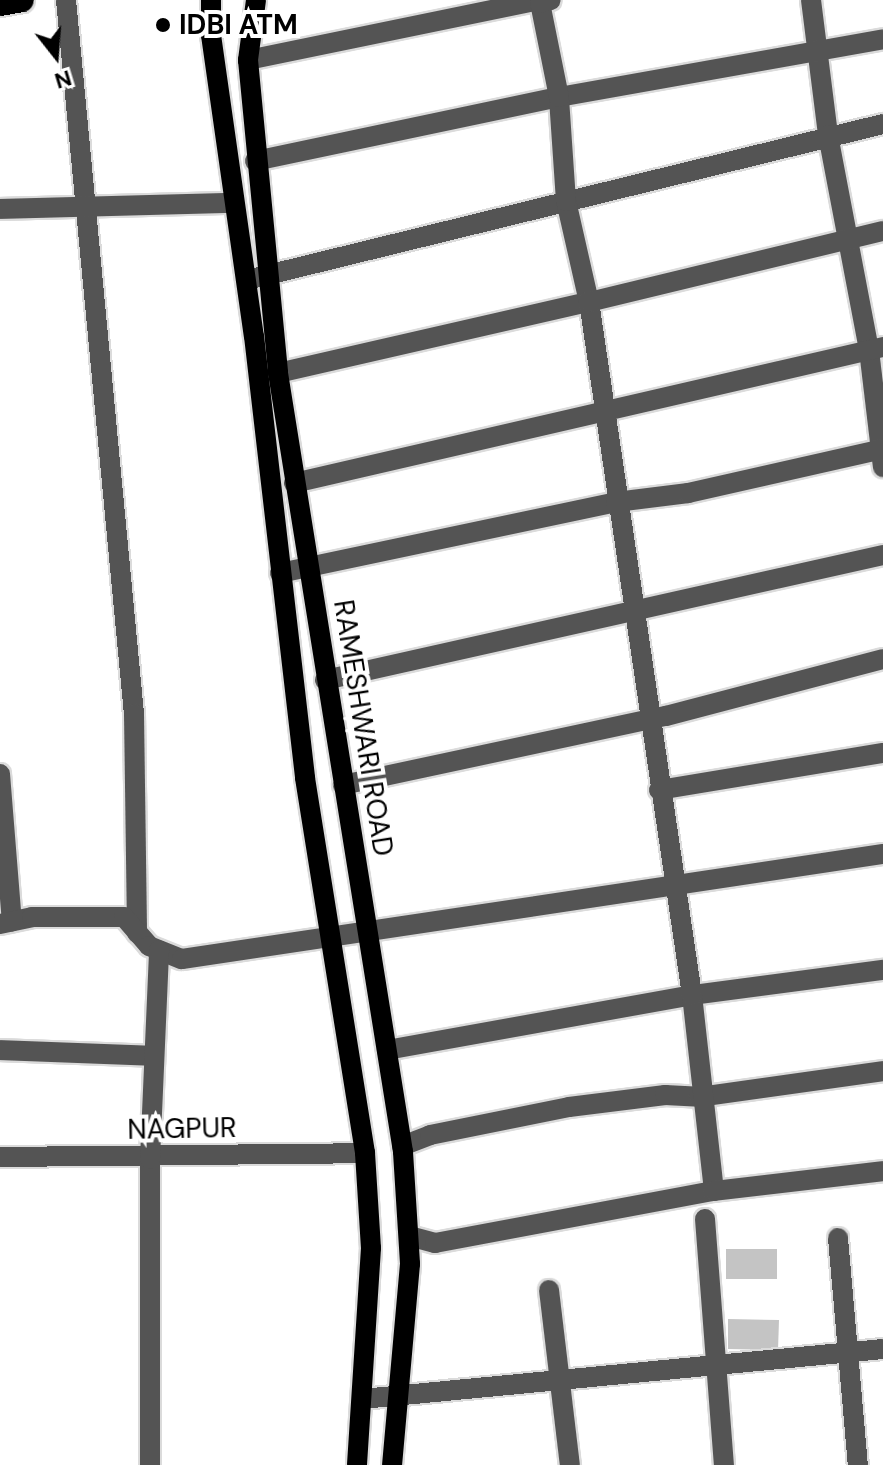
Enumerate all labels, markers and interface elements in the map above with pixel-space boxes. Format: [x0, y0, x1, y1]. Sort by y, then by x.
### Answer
place label: IDBI ATM [179, 8, 298, 42]
north arrow [16, 16, 96, 96]
marker: IDBI ATM [154, 16, 172, 34]
text: N [51, 63, 75, 96]
street label: RAMESHWARI ROAD [326, 597, 400, 859]
street label: NAGPUR [127, 1111, 237, 1147]

